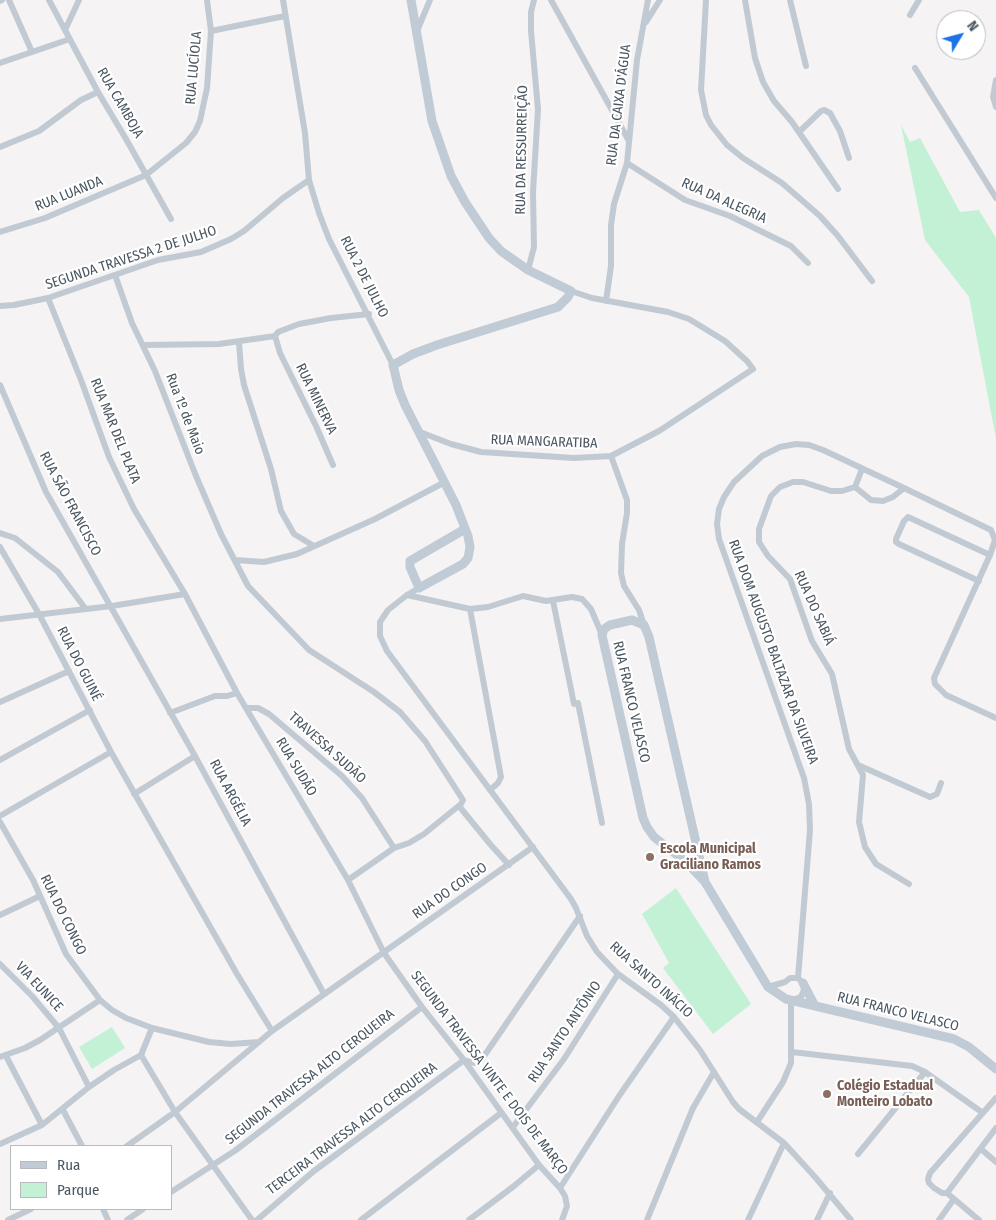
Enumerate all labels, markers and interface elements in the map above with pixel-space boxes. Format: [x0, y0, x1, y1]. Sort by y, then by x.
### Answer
north arrow [936, 10, 986, 60]
text: N [963, 18, 982, 35]
street label: RUA LUCÍOLA [182, 31, 206, 105]
street label: RUA DA CAIXA D'ÁGUA [603, 44, 635, 166]
street label: RUA CAMBOJA [93, 65, 147, 141]
street label: RUA DA RESSURREIÇÃO [512, 85, 532, 215]
street label: RUA LUANDA [33, 173, 105, 215]
street label: RUA DA ALEGRIA [679, 175, 769, 227]
street label: SEGUNDA TRAVESSA 2 DE JULHO [43, 222, 219, 294]
street label: RUA 2 DE JULHO [336, 233, 392, 321]
street label: RUA MINERVA [292, 361, 340, 437]
street label: Rua 1º de Maio [162, 371, 208, 457]
street label: RUA MAR DEL PLATA [86, 376, 144, 486]
street label: RUA MANGARATIBA [490, 432, 598, 452]
street label: RUA SÃO FRANCISCO [35, 449, 105, 559]
street label: RUA DOM AUGUSTO BALTAZAR DA SILVEIRA [724, 538, 822, 766]
street label: RUA DO SABIÁ [790, 568, 838, 648]
street label: RUA DO GUINÉ [53, 624, 105, 704]
street label: RUA FRANCO VELASCO [609, 639, 653, 765]
street label: TRAVESSA SUDÃO [285, 709, 369, 787]
street label: RUA SUDÃO [272, 735, 320, 799]
street label: RUA ARGÉLIA [205, 757, 255, 829]
place label: Escola Municipal Graciliano Ramos [660, 841, 761, 874]
marker: Escola Municipal Graciliano Ramos [644, 851, 656, 863]
street label: RUA DO CONGO [409, 859, 491, 923]
street label: RUA DO CONGO [36, 872, 90, 958]
street label: RUA SANTO INÁCIO [606, 938, 696, 1022]
street label: VIA EUNICE [12, 959, 66, 1015]
street label: SEGUNDA TRAVESSA VINTE E DOIS DE MARÇO [407, 968, 571, 1178]
street label: RUA SANTO ANTÔNIO [525, 978, 605, 1086]
street label: RUA FRANCO VELASCO [835, 989, 961, 1035]
street label: SEGUNDA TRAVESSA ALTO CERQUEIRA [222, 1006, 398, 1148]
street label: TERCEIRA TRAVESSA ALTO CERQUEIRA [263, 1059, 441, 1199]
place label: Colégio Estadual Monteiro Lobato [837, 1078, 933, 1110]
marker: Colégio Estadual Monteiro Lobato [821, 1088, 833, 1100]
legend [10, 1145, 172, 1210]
text: Rua [57, 1156, 80, 1174]
text: Parque [57, 1181, 100, 1199]

